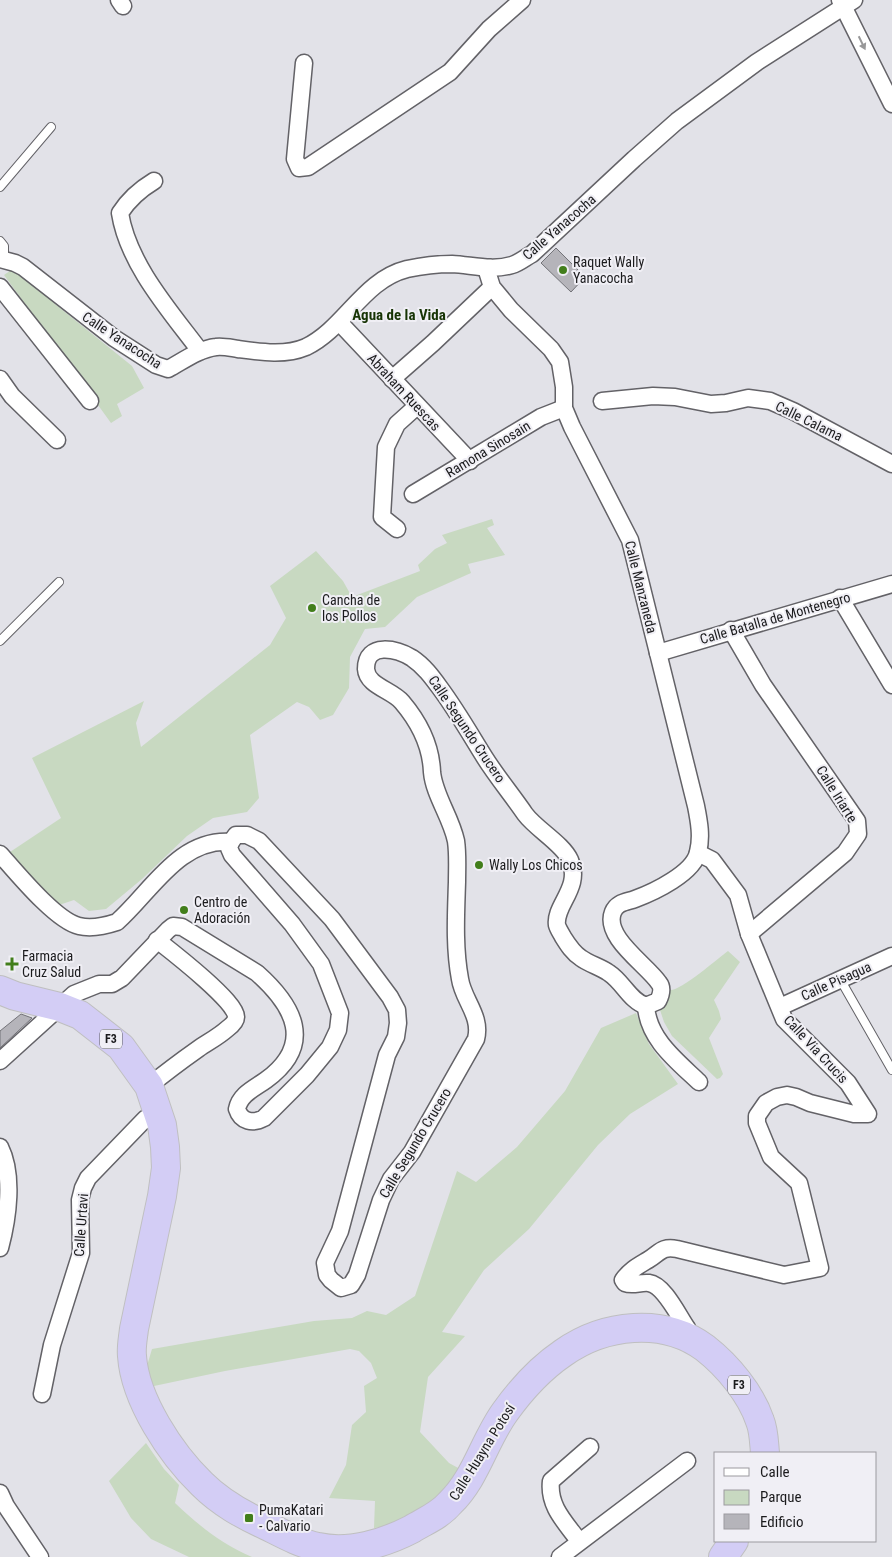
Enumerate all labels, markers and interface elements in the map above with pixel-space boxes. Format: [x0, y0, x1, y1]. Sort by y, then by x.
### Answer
one-way arrow [858, 36, 866, 50]
street label: Calle Yanacocha [519, 191, 599, 263]
place label: Raquet Wally Yanacocha [573, 254, 644, 286]
marker: Raquet Wally Yanacocha [557, 264, 569, 276]
district label: Agua de la Vida [352, 306, 446, 324]
street label: Calle Yanacocha [79, 308, 165, 372]
street label: Abraham Ruescas [364, 350, 444, 434]
street label: Calle Calama [773, 398, 845, 444]
street label: Ramona Sinosain [443, 417, 533, 481]
street label: Calle Manzaneda [622, 539, 660, 635]
street label: Calle Batalla de Montenegro [698, 589, 852, 647]
place label: Cancha de los Pollos [322, 592, 381, 624]
marker: Cancha de los Pollos [306, 602, 318, 614]
street label: Calle Segundo Crucero [425, 673, 509, 785]
street label: Calle Iriarte [813, 763, 861, 826]
place label: Wally Los Chicos [489, 857, 583, 873]
marker: Wally Los Chicos [473, 859, 485, 871]
place label: Centro de Adoración [194, 894, 250, 926]
marker: Centro de Adoración [178, 904, 190, 916]
place label: Farmacia Cruz Salud [22, 948, 81, 980]
marker: Farmacia Cruz Salud [6, 958, 18, 970]
street label: Calle Pisagua [798, 958, 874, 1004]
street label: Calle Via Crucis [781, 1012, 851, 1086]
road number: F3 [100, 1030, 122, 1048]
street label: Calle Segundo Crucero [376, 1085, 454, 1201]
street label: Calle Urtavi [71, 1193, 91, 1257]
road number: F3 [728, 1376, 750, 1394]
street label: Calle Huayna Potosí [446, 1400, 519, 1503]
legend [714, 1452, 877, 1542]
text: Calle [760, 1463, 790, 1481]
text: Parque [760, 1488, 802, 1506]
place label: PumaKatari - Calvario [259, 1502, 323, 1534]
marker: PumaKatari - Calvario [243, 1512, 255, 1524]
text: Edificio [760, 1513, 803, 1531]

